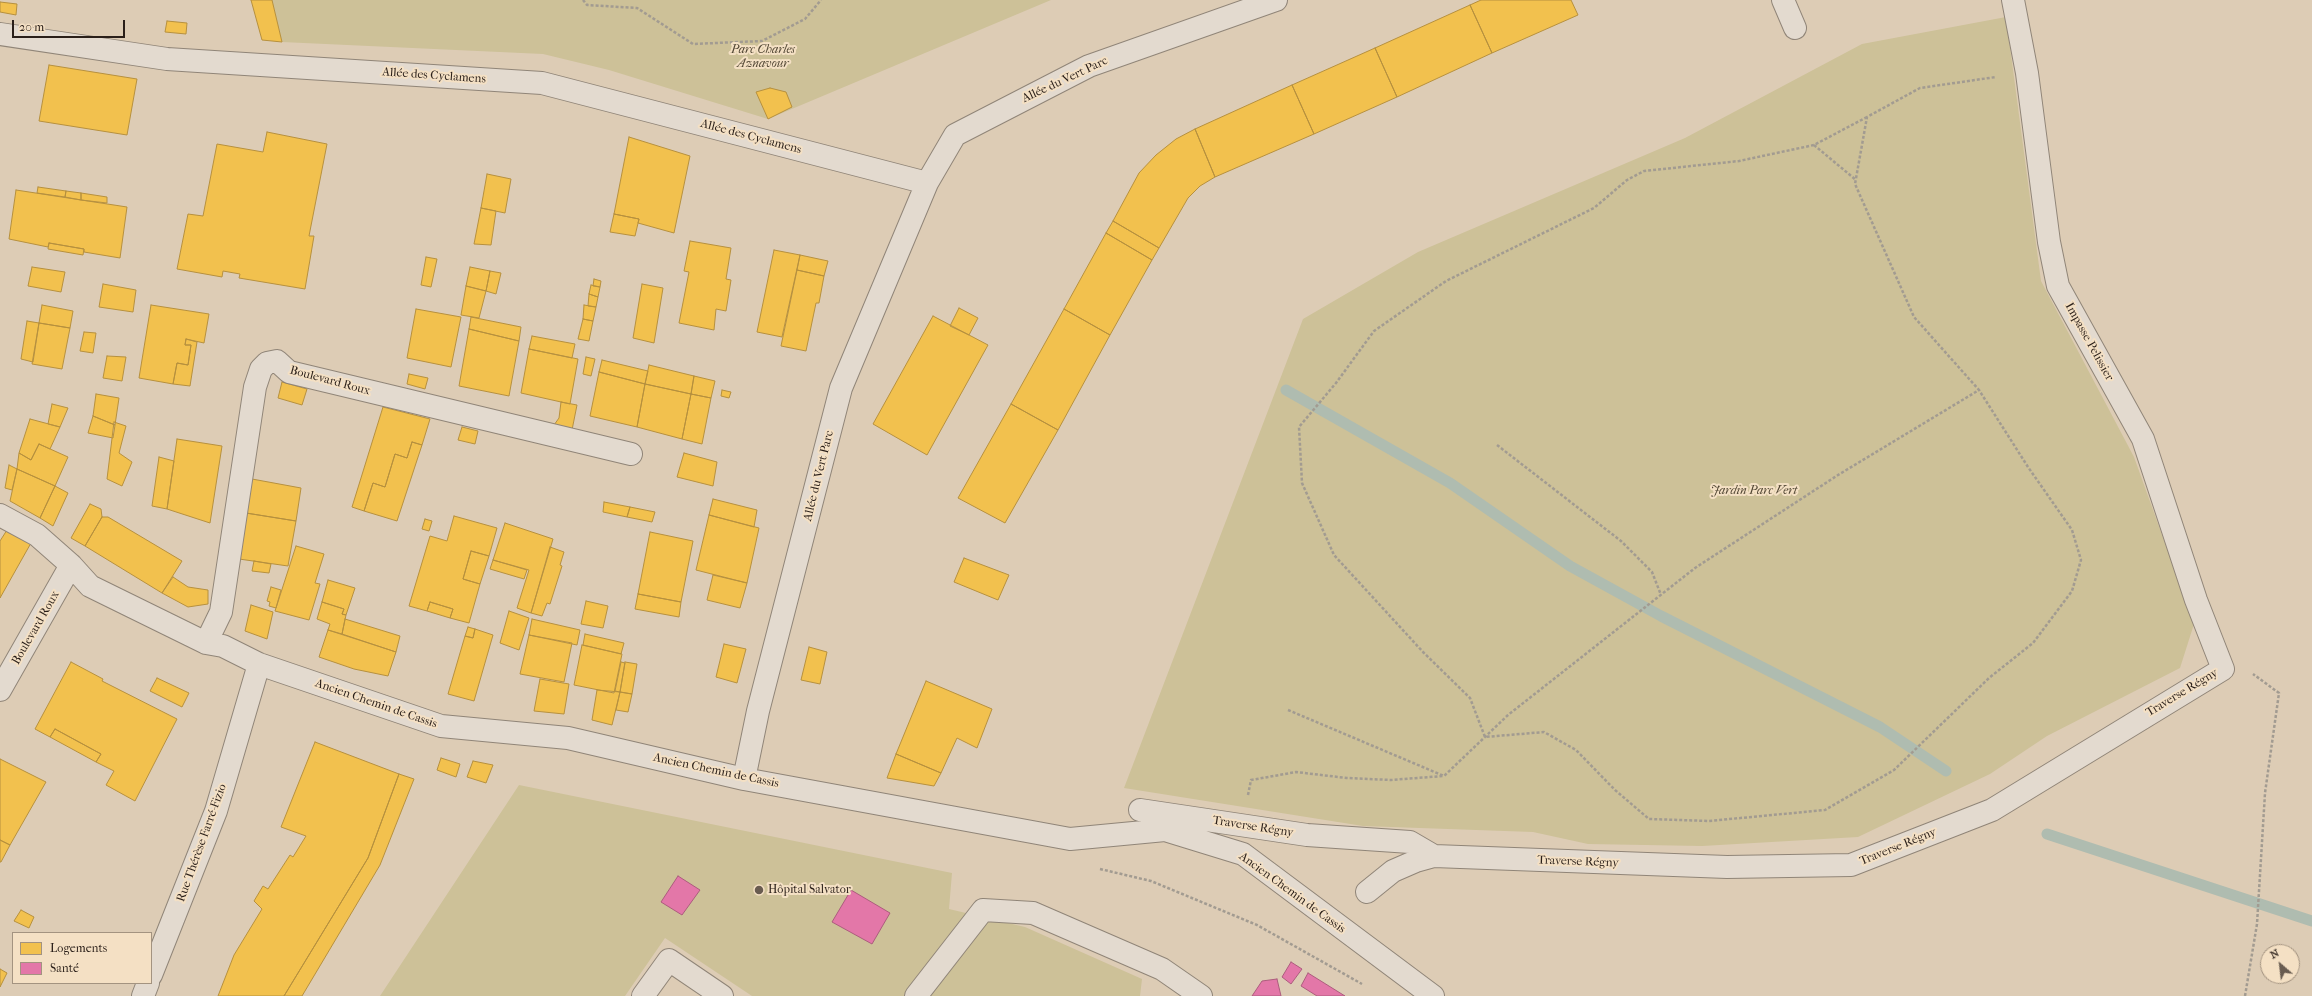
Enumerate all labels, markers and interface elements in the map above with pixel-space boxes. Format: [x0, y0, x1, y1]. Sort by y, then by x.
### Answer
scale bar [14, 12, 127, 38]
text: 20 m [19, 20, 44, 34]
park label: Parc Charles Aznavour [731, 43, 795, 71]
street label: Allée du Vert Parc [1020, 54, 1110, 106]
street label: Allée des Cyclamens [382, 65, 486, 87]
street label: Allée des Cyclamens [699, 117, 803, 157]
street label: Impasse Pelissier [2062, 300, 2116, 384]
street label: Boulevard Roux [288, 363, 372, 399]
street label: Allée du Vert Parc [801, 429, 837, 523]
park label: Jardin Parc Vert [1711, 484, 1797, 498]
street label: Boulevard Roux [9, 589, 63, 667]
street label: Traverse Régny [2143, 666, 2221, 720]
street label: Ancien Chemin de Cassis [313, 676, 439, 732]
street label: Ancien Chemin de Cassis [652, 751, 780, 791]
street label: Rue Thérèse Farré-Fizio [174, 782, 230, 904]
street label: Traverse Régny [1212, 814, 1294, 840]
street label: Traverse Régny [1858, 825, 1938, 869]
street label: Ancien Chemin de Cassis [1236, 850, 1348, 936]
street label: Traverse Régny [1537, 853, 1619, 871]
place label: Hôpital Salvator [768, 883, 851, 897]
marker: Hôpital Salvator [753, 884, 765, 896]
legend [12, 932, 152, 984]
text: Logements [50, 941, 107, 955]
north arrow [2260, 944, 2300, 984]
text: N [2268, 946, 2281, 962]
text: Santé [50, 961, 79, 975]

